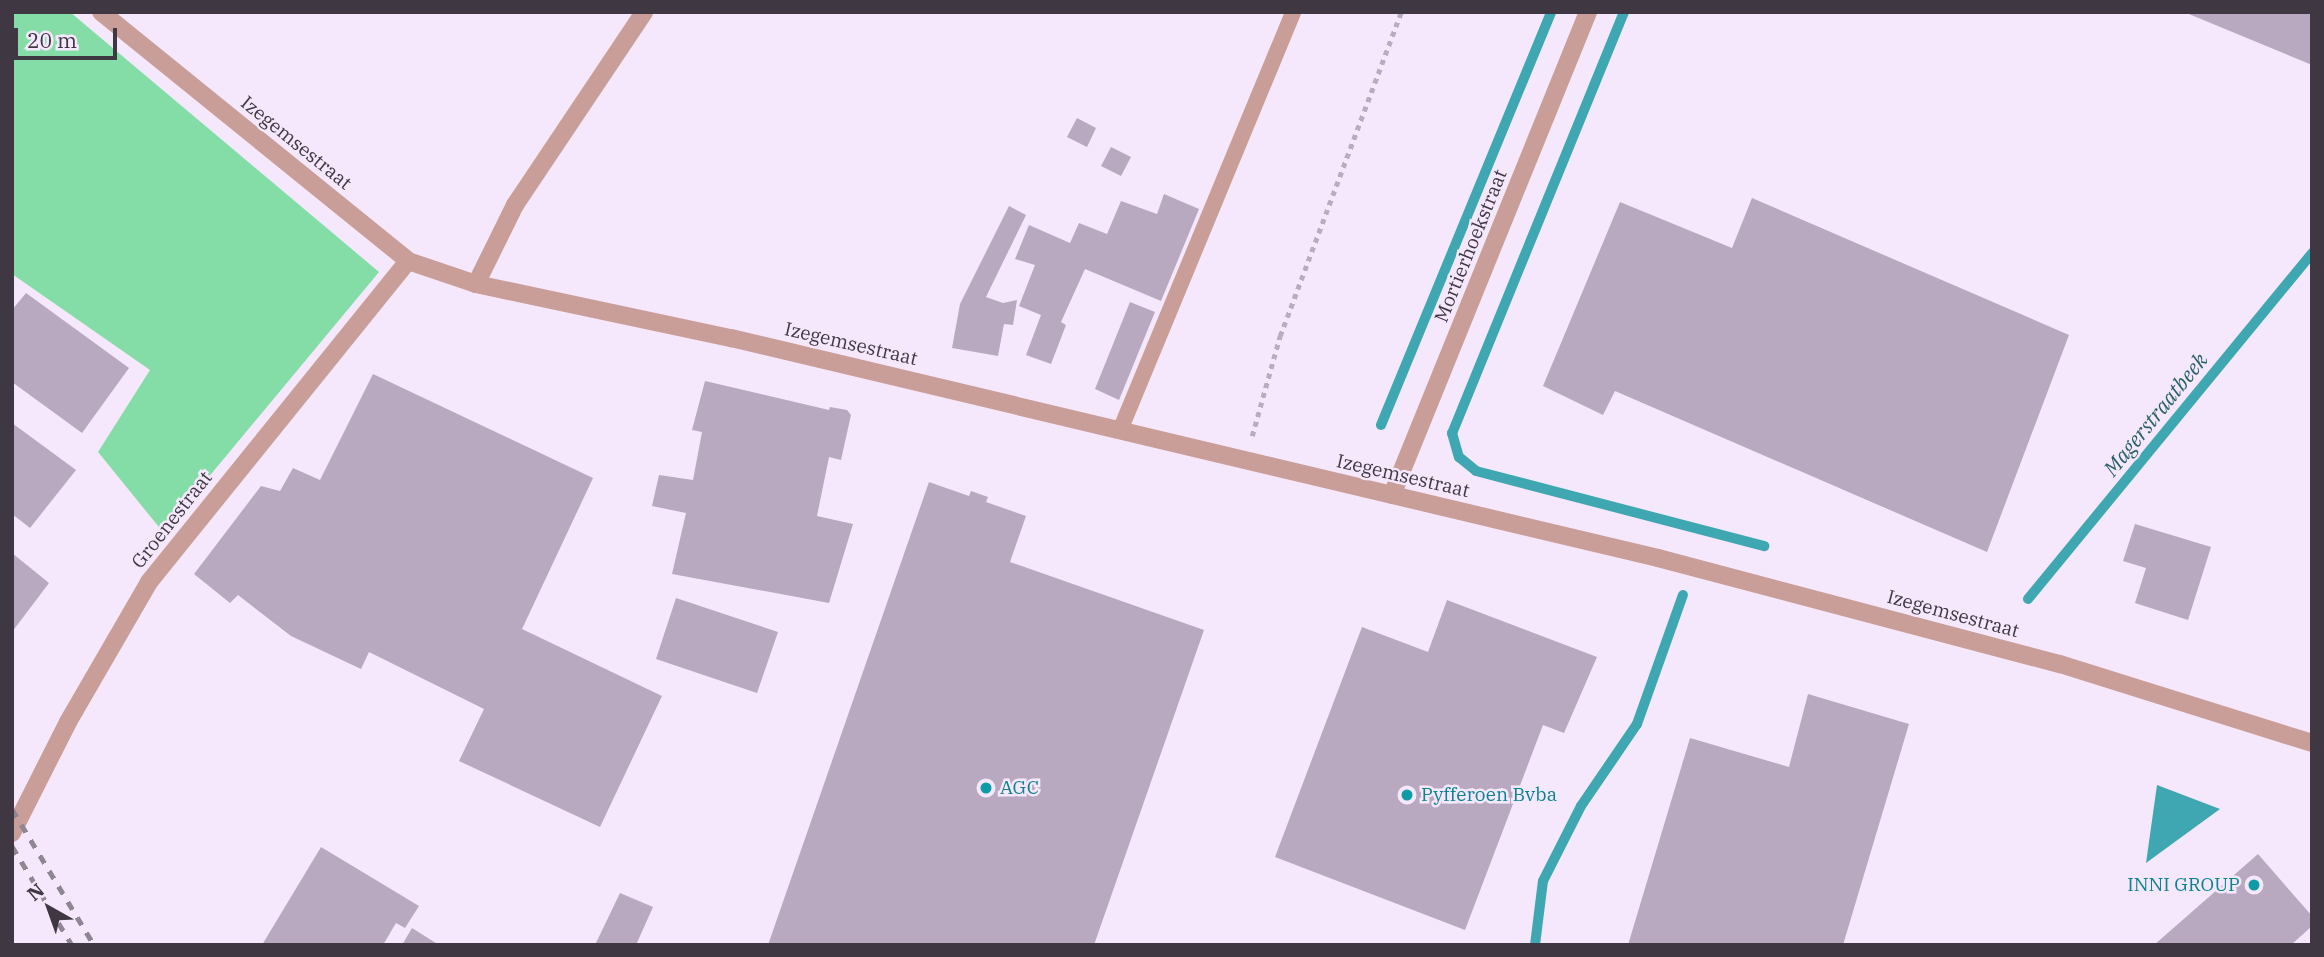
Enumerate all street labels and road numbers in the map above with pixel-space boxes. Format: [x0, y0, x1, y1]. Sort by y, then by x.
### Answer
street label: Izegemsestraat [236, 91, 356, 195]
street label: Mortierhoekstraat [1430, 166, 1512, 326]
street label: Izegemsestraat [782, 318, 920, 370]
street label: Izegemsestraat [1334, 450, 1472, 502]
street label: Groenestraat [127, 467, 217, 573]
street label: Izegemsestraat [1885, 585, 2021, 643]

